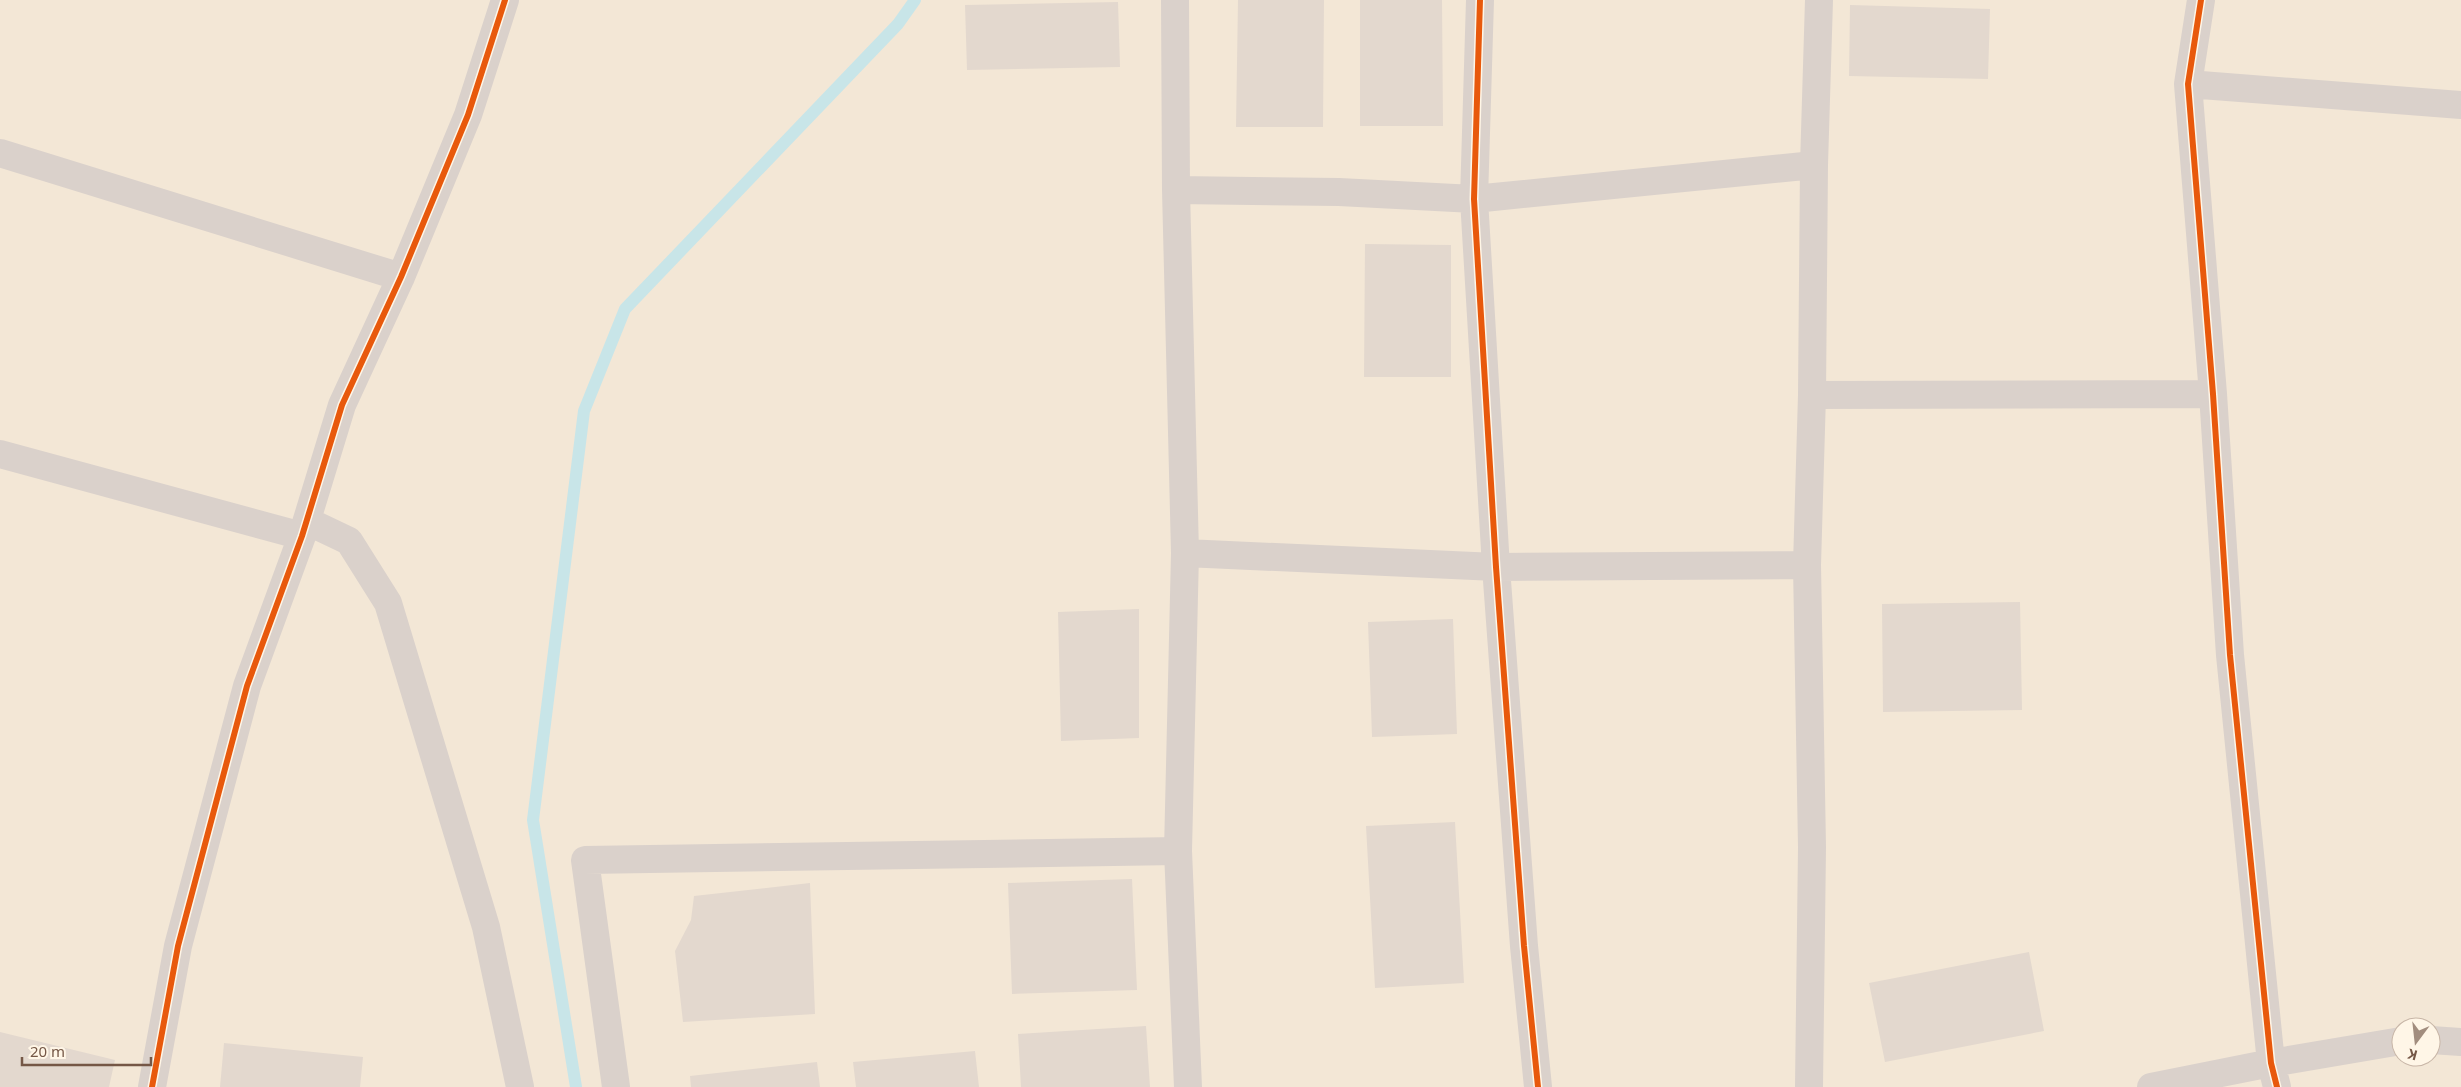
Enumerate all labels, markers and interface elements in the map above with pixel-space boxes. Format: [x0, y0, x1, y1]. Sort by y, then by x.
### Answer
north arrow [2391, 1017, 2441, 1067]
scale bar [22, 1034, 151, 1066]
text: 20 m [30, 1041, 65, 1061]
text: K [2405, 1044, 2419, 1065]

